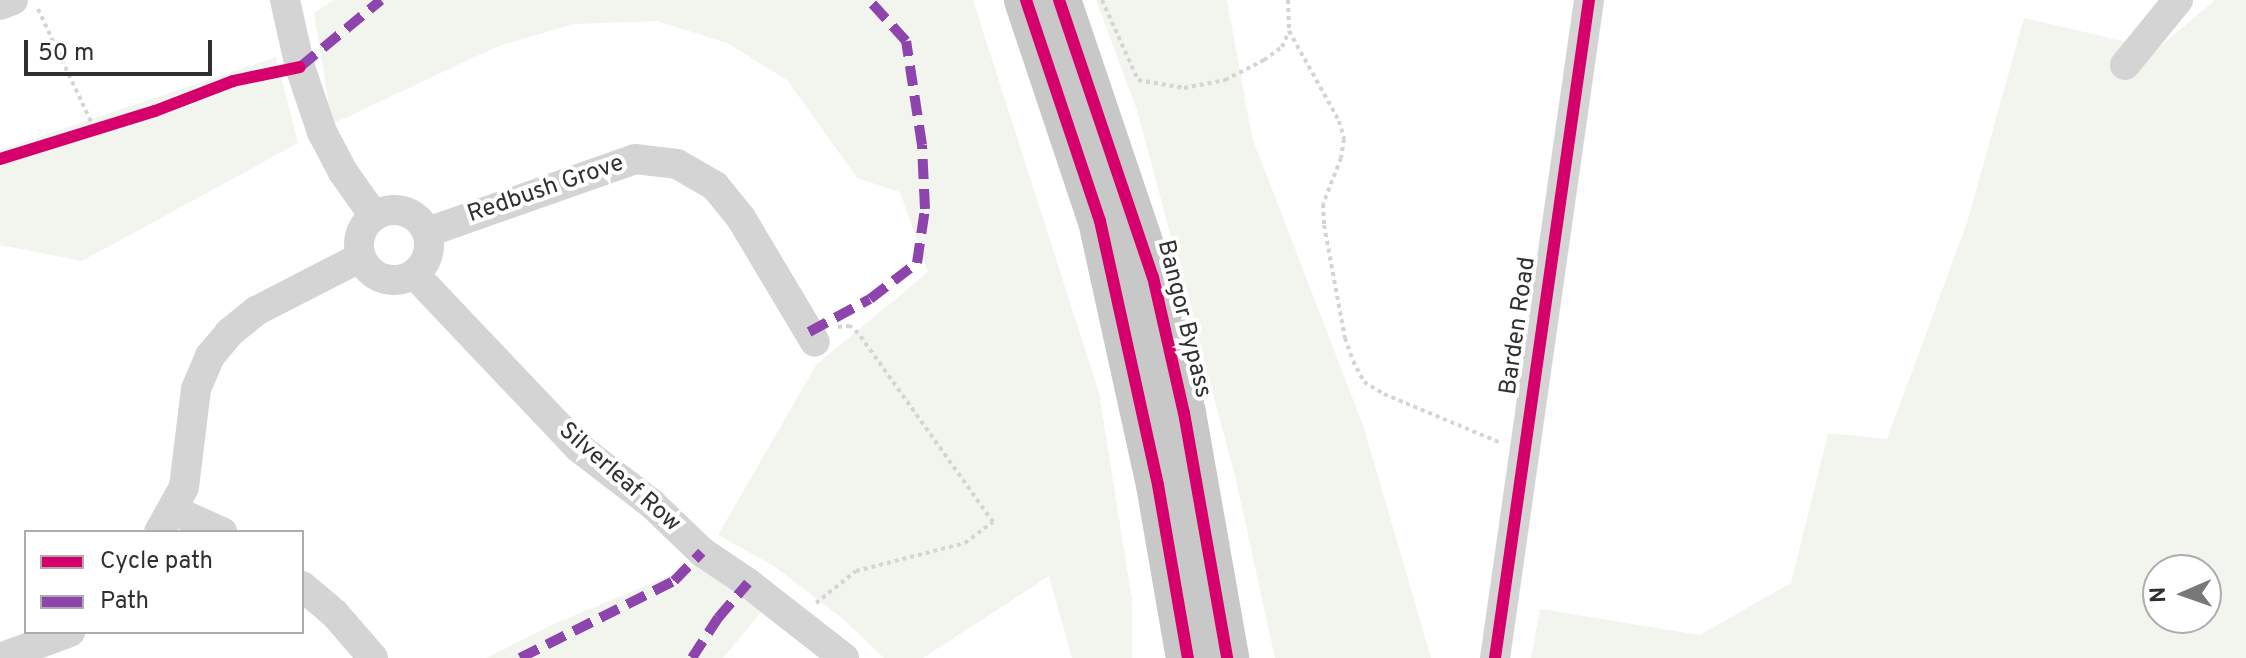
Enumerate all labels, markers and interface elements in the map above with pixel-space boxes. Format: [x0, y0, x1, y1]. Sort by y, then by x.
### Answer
scale bar [28, 24, 216, 74]
text: 50 m [38, 39, 94, 69]
street label: Redbush Grove [464, 150, 628, 230]
street label: Bangor Bypass [1149, 237, 1217, 401]
street label: Barden Road [1495, 255, 1543, 397]
street label: Silverleaf Row [552, 417, 686, 539]
legend [24, 530, 304, 634]
text: Cycle path [100, 547, 213, 577]
north arrow [2142, 554, 2222, 634]
text: N [2146, 586, 2173, 603]
text: Path [100, 587, 149, 617]

